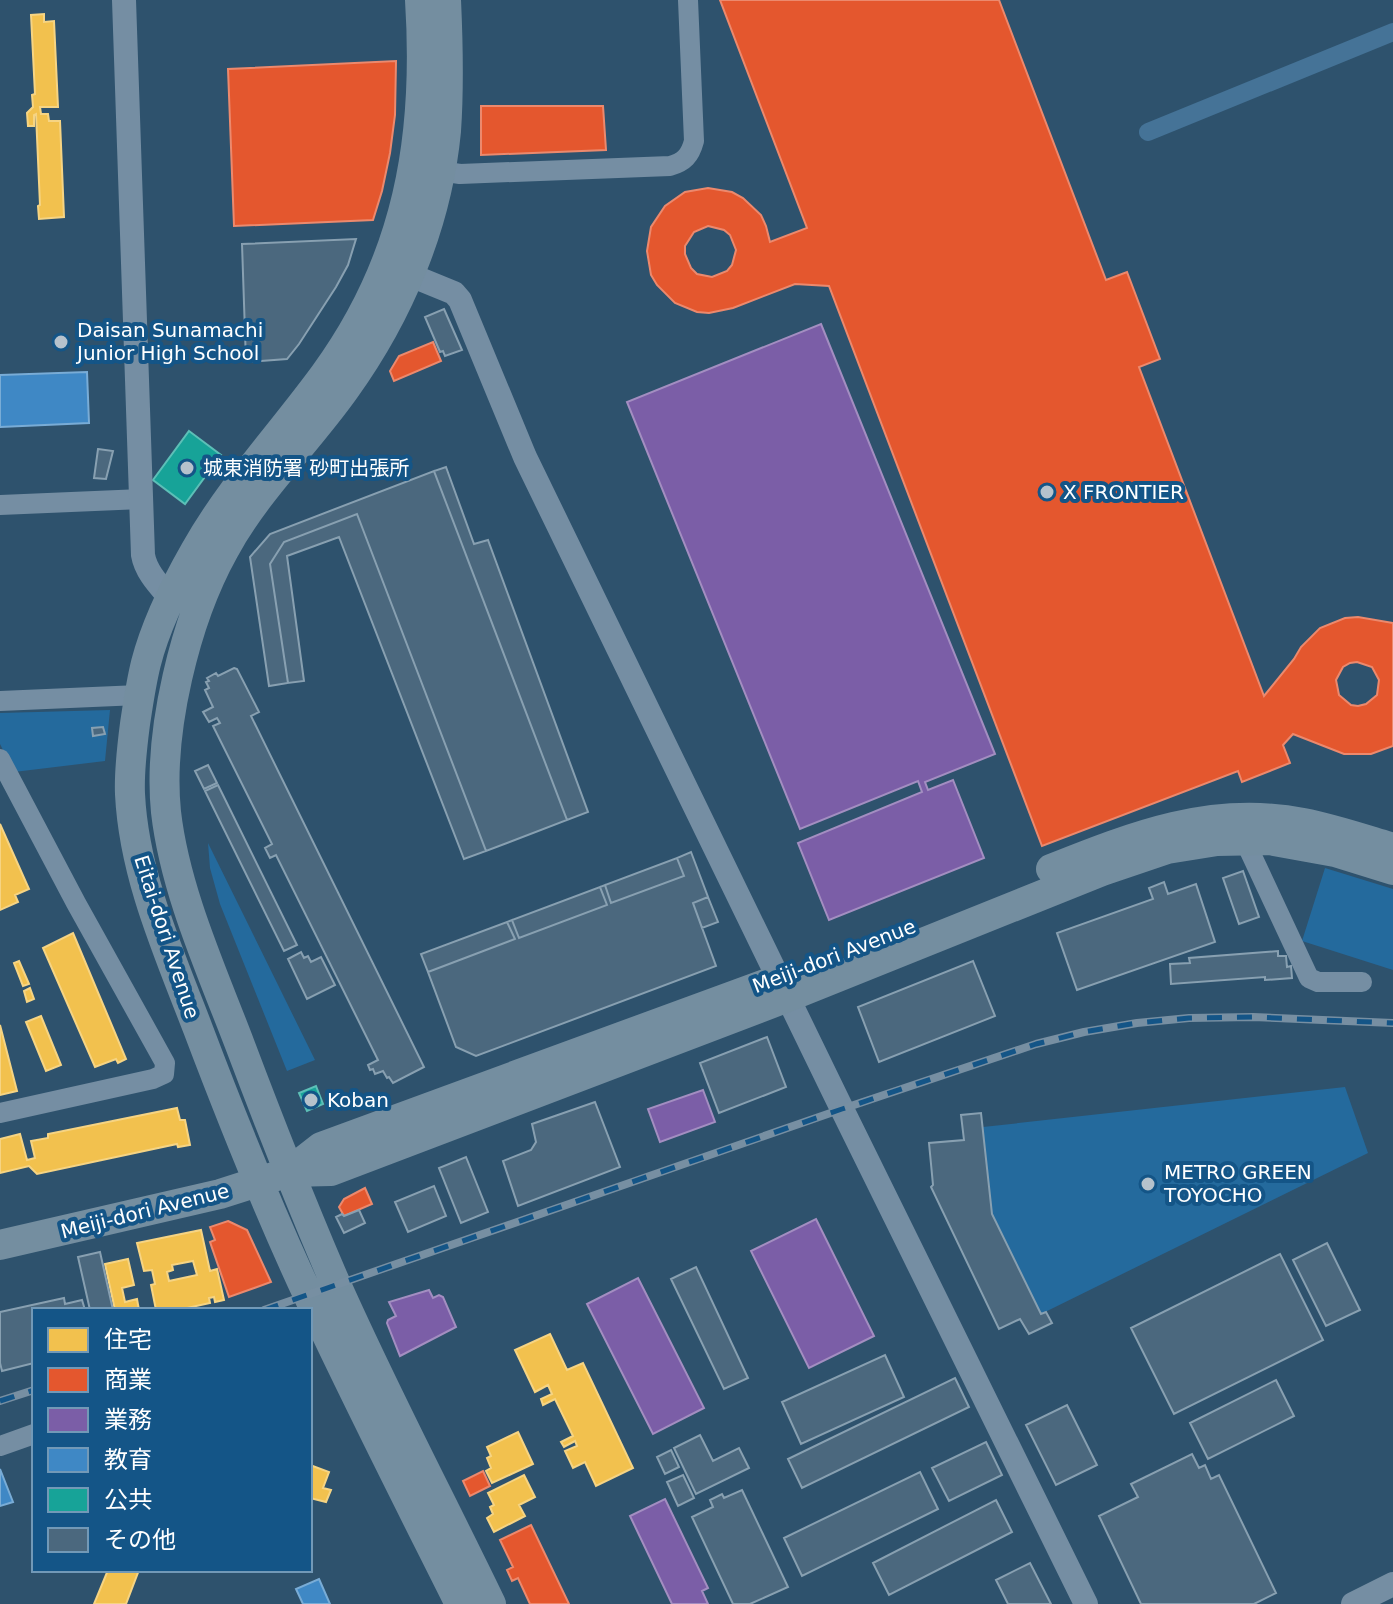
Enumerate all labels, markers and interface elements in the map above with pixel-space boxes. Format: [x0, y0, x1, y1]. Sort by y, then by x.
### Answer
place label: Daisan Sunamachi Junior High School [75, 318, 263, 365]
marker: Daisan Sunamachi Junior High School [52, 333, 70, 351]
place label: 城東消防署 砂町出張所 [203, 456, 409, 480]
marker: 城東消防署 砂町出張所 [178, 459, 196, 477]
place label: X FRONTIER [1063, 480, 1184, 504]
marker: X FRONTIER [1038, 483, 1056, 501]
street label: Eitai-dori Avenue [129, 852, 205, 1022]
street label: Meiji-dori Avenue [749, 914, 919, 998]
place label: Koban [327, 1088, 389, 1112]
marker: Koban [302, 1091, 320, 1109]
place label: METRO GREEN TOYOCHO [1163, 1160, 1312, 1207]
marker: METRO GREEN TOYOCHO [1139, 1175, 1157, 1193]
street label: Meiji-dori Avenue [58, 1178, 232, 1244]
legend [32, 1308, 312, 1572]
text: 住宅 [104, 1326, 152, 1354]
text: 商業 [104, 1366, 152, 1394]
text: 業務 [104, 1406, 152, 1434]
text: 教育 [104, 1446, 152, 1474]
text: 公共 [104, 1486, 152, 1514]
text: その他 [104, 1526, 176, 1554]

